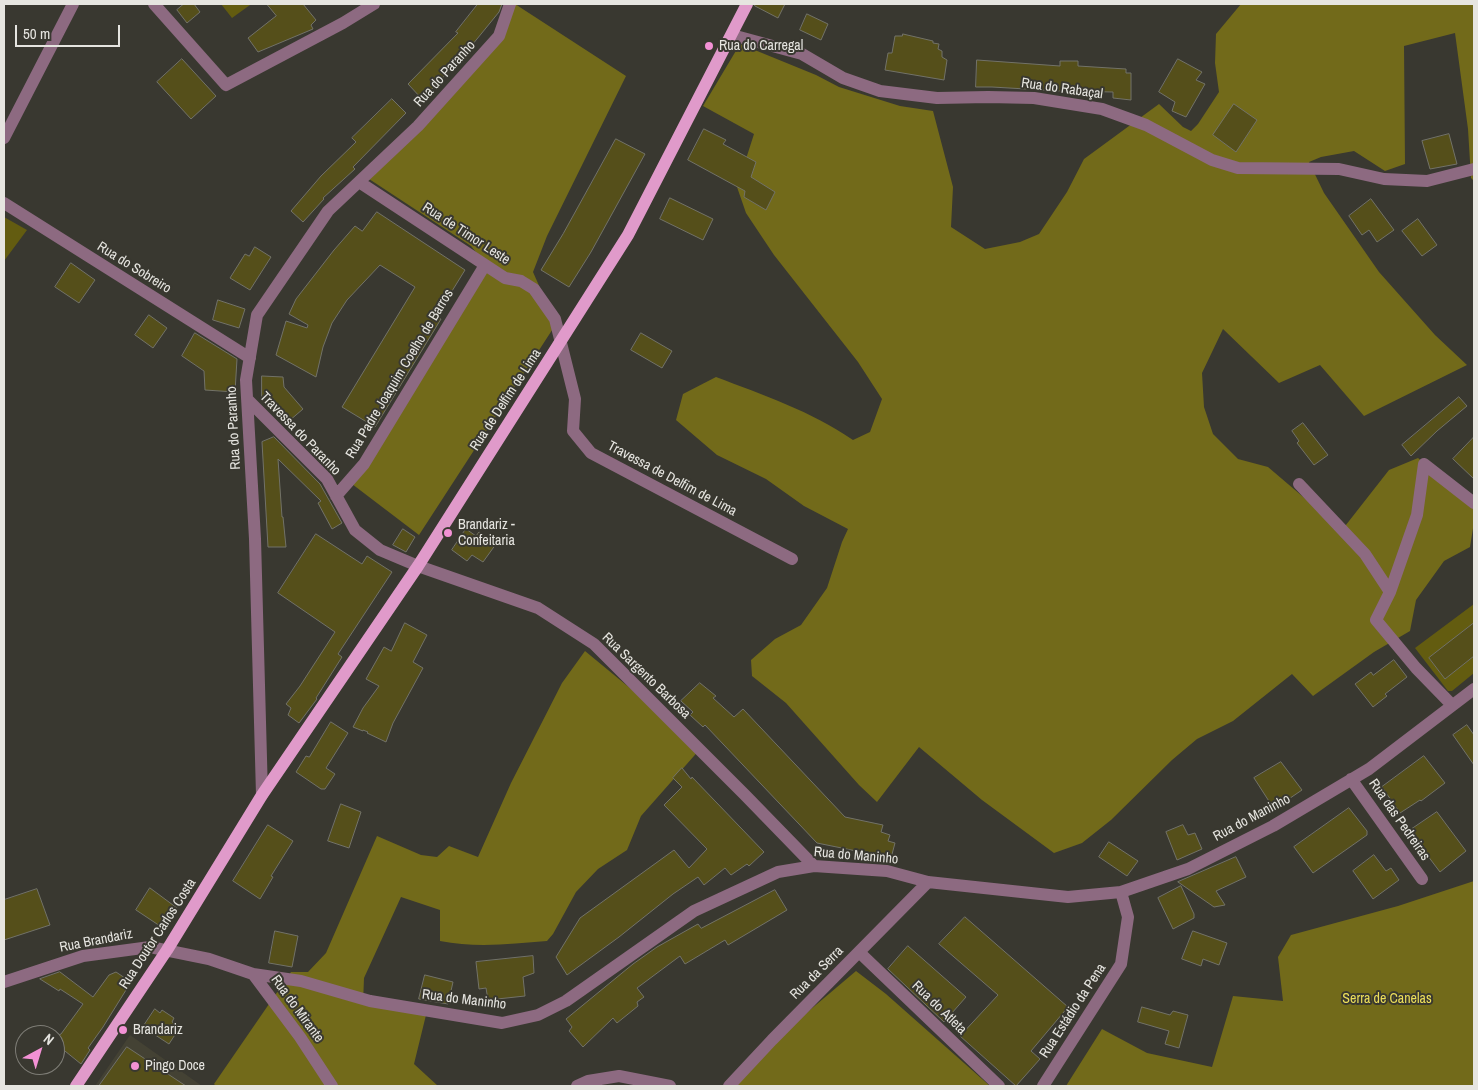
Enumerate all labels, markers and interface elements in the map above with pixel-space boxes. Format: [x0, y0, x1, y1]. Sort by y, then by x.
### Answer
scale bar [18, 15, 122, 47]
text: 50 m [23, 23, 50, 44]
street label: Rua do Paranho [411, 37, 479, 111]
place label: Rua do Carregal [719, 38, 803, 54]
marker: Rua do Carregal [703, 40, 715, 52]
street label: Rua do Rabaçal [1020, 75, 1104, 103]
street label: Rua de Timor Leste [419, 199, 513, 269]
street label: Rua do Sobreiro [94, 239, 174, 297]
street label: Rua Padre Joaquim Coelho de Barros [343, 286, 457, 462]
street label: Rua de Delfim de Lima [467, 346, 545, 454]
street label: Rua do Paranho [223, 386, 245, 470]
street label: Travessa do Paranho [256, 389, 344, 479]
street label: Travessa de Delfim de Lima [605, 438, 739, 520]
place label: Brandariz - Confeitaria [458, 517, 515, 550]
marker: Brandariz - Confeitaria [442, 527, 454, 539]
street label: Rua Sargento Barbosa [598, 629, 694, 723]
street label: Rua das Pedreiras [1365, 776, 1433, 864]
street label: Rua do Maninho [1211, 791, 1293, 845]
street label: Rua do Maninho [813, 844, 899, 868]
street label: Rua Doutor Carlos Costa [116, 876, 200, 992]
street label: Rua Brandariz [58, 926, 134, 956]
street label: Rua da Serra [787, 943, 847, 1003]
street label: Rua Estádio da Pena [1036, 961, 1110, 1061]
street label: Rua do Mirante [267, 972, 327, 1046]
street label: Rua do Atleta [908, 978, 970, 1038]
street label: Rua do Maninho [421, 986, 507, 1014]
park label: Serra de Canelas [1342, 991, 1432, 1007]
place label: Brandariz [133, 1022, 183, 1038]
marker: Brandariz [117, 1024, 129, 1036]
north arrow [15, 1025, 65, 1075]
text: N [40, 1030, 58, 1049]
place label: Pingo Doce [145, 1058, 205, 1074]
marker: Pingo Doce [129, 1060, 141, 1072]

